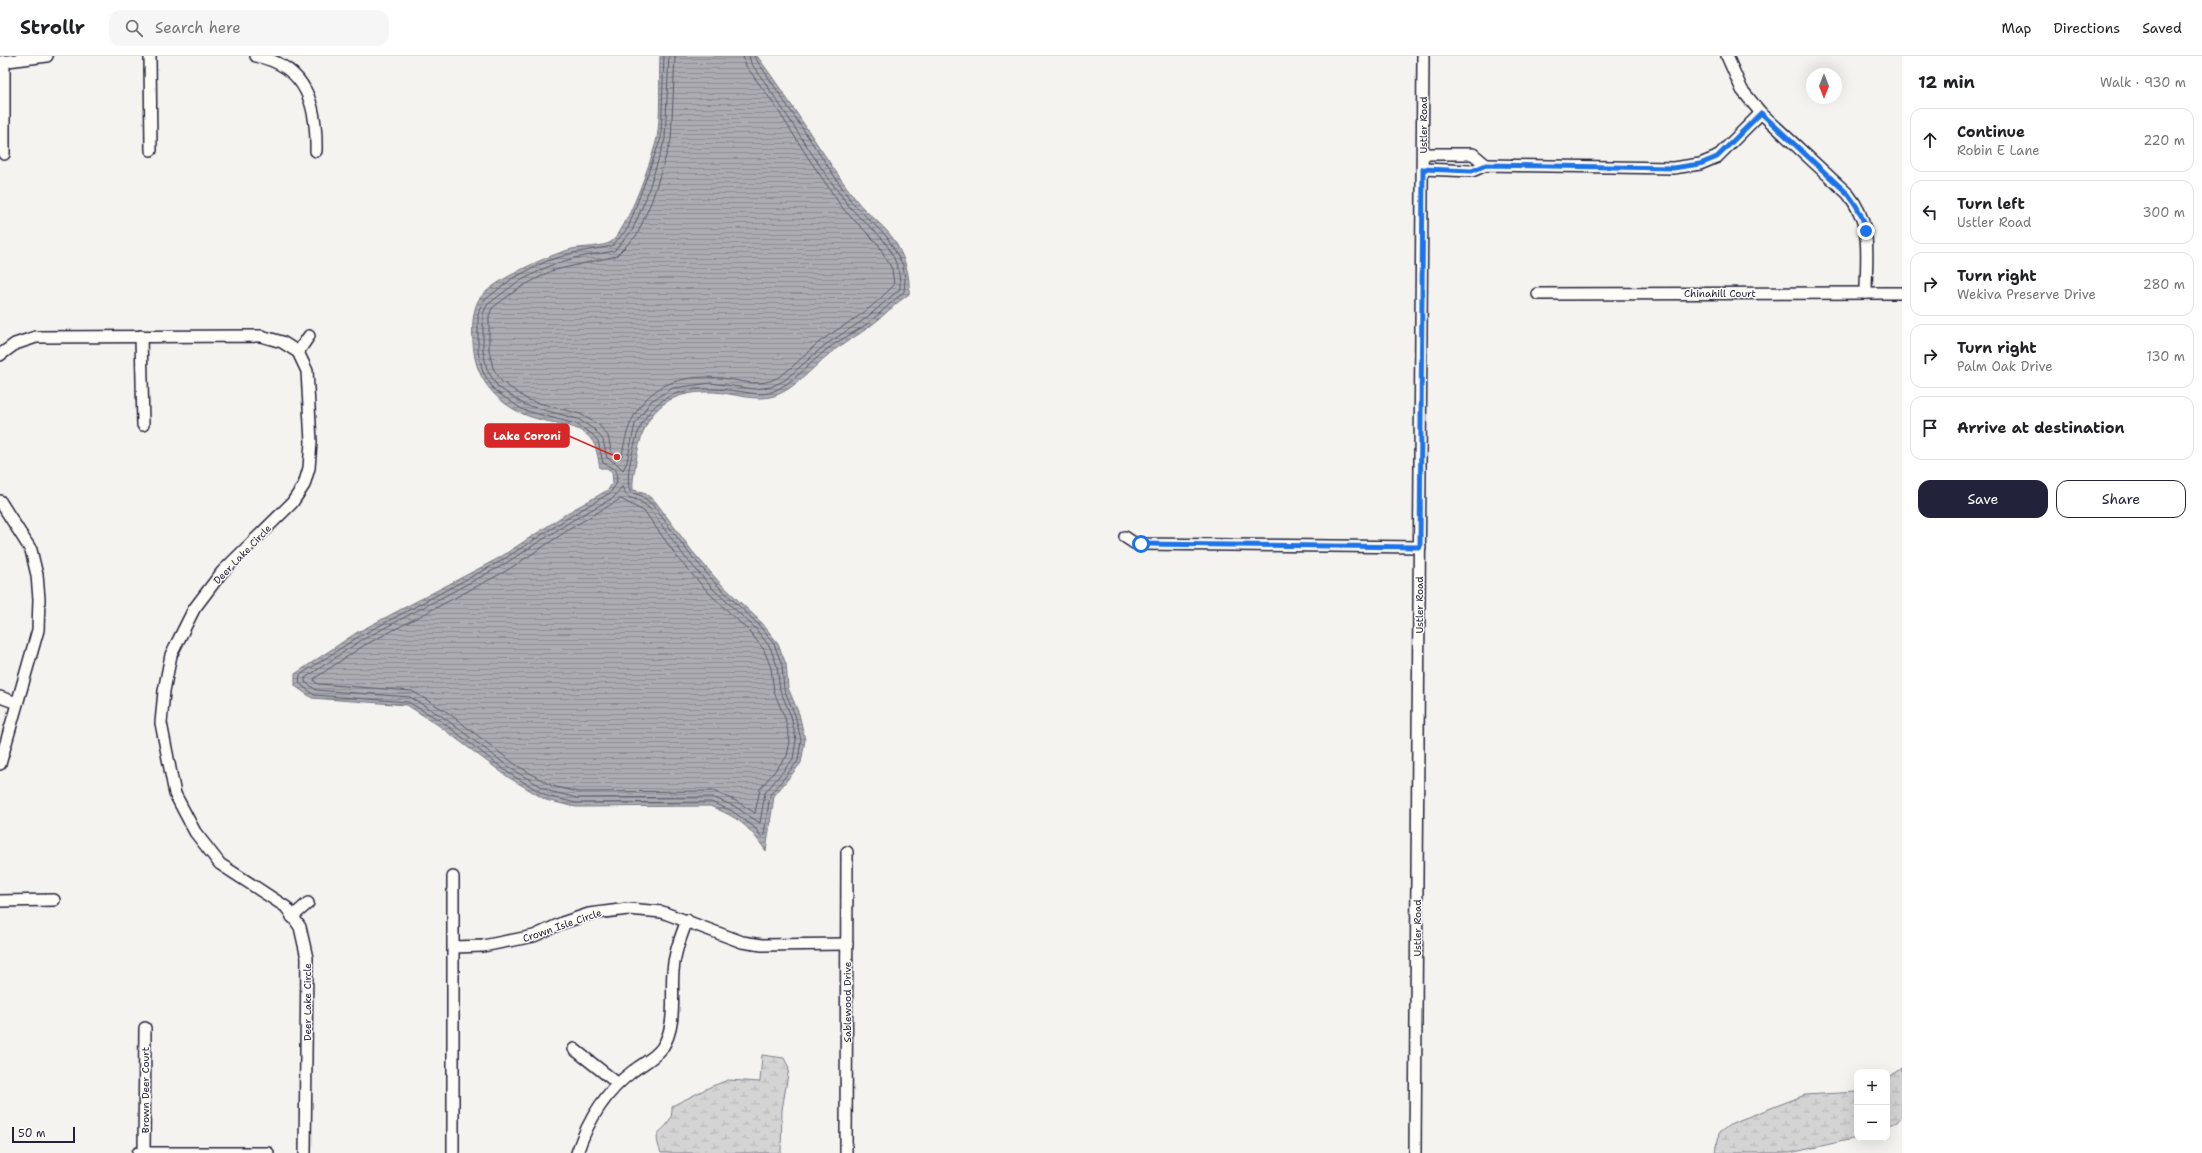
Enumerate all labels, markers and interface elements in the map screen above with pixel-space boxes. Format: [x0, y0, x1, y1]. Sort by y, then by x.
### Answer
search box [109, 10, 389, 46]
text: Strollr [20, 15, 85, 40]
icon: search [123, 17, 145, 39]
text: Search here [155, 18, 241, 38]
text: Map [2002, 19, 2032, 37]
text: Directions [2054, 19, 2120, 37]
text: Saved [2142, 19, 2182, 37]
north arrow [1806, 68, 1842, 104]
text: 12 min [1918, 71, 1975, 93]
text: Walk · 930 m [2100, 74, 2186, 91]
street label: Ustler Road [1417, 96, 1430, 154]
text: Continue [1957, 122, 2025, 142]
icon: ahead [1919, 129, 1941, 151]
text: 220 m [2143, 132, 2185, 149]
text: Robin E Lane [1957, 142, 2040, 159]
text: Turn left [1957, 194, 2025, 214]
icon: left [1919, 201, 1941, 223]
text: 300 m [2142, 204, 2185, 221]
text: Ustler Road [1957, 214, 2031, 231]
route end [1857, 222, 1875, 240]
text: Turn right [1957, 266, 2037, 286]
icon: right [1919, 273, 1941, 295]
text: 280 m [2143, 276, 2185, 293]
text: Wekiva Preserve Drive [1957, 286, 2096, 303]
street label: Chinahill Court [1684, 287, 1756, 300]
text: Turn right [1957, 338, 2037, 358]
icon: right [1919, 345, 1941, 367]
text: 130 m [2147, 348, 2185, 365]
text: Palm Oak Drive [1957, 358, 2053, 375]
icon: arrive [1919, 417, 1941, 439]
text: Arrive at destination [1957, 418, 2125, 438]
callout: Lake Coroni [485, 424, 569, 447]
text: Lake Coroni [493, 429, 561, 444]
button: Save [1918, 480, 2048, 518]
button: Share [2056, 480, 2186, 518]
street label: Deer Lake Circle [211, 522, 274, 587]
route start [1132, 535, 1150, 553]
street label: Ustler Road [1413, 576, 1426, 634]
street label: Ustler Road [1411, 899, 1424, 957]
street label: Crown Isle Circle [521, 906, 604, 945]
street label: Sablewood Drive [841, 961, 854, 1042]
street label: Deer Lake Circle [301, 963, 314, 1041]
street label: Brown Deer Court [139, 1047, 152, 1133]
map controls [1854, 1069, 1890, 1141]
button: + [1854, 1069, 1890, 1105]
button: − [1854, 1105, 1890, 1141]
scale bar [12, 1125, 75, 1144]
text: 50 m [18, 1126, 46, 1141]

